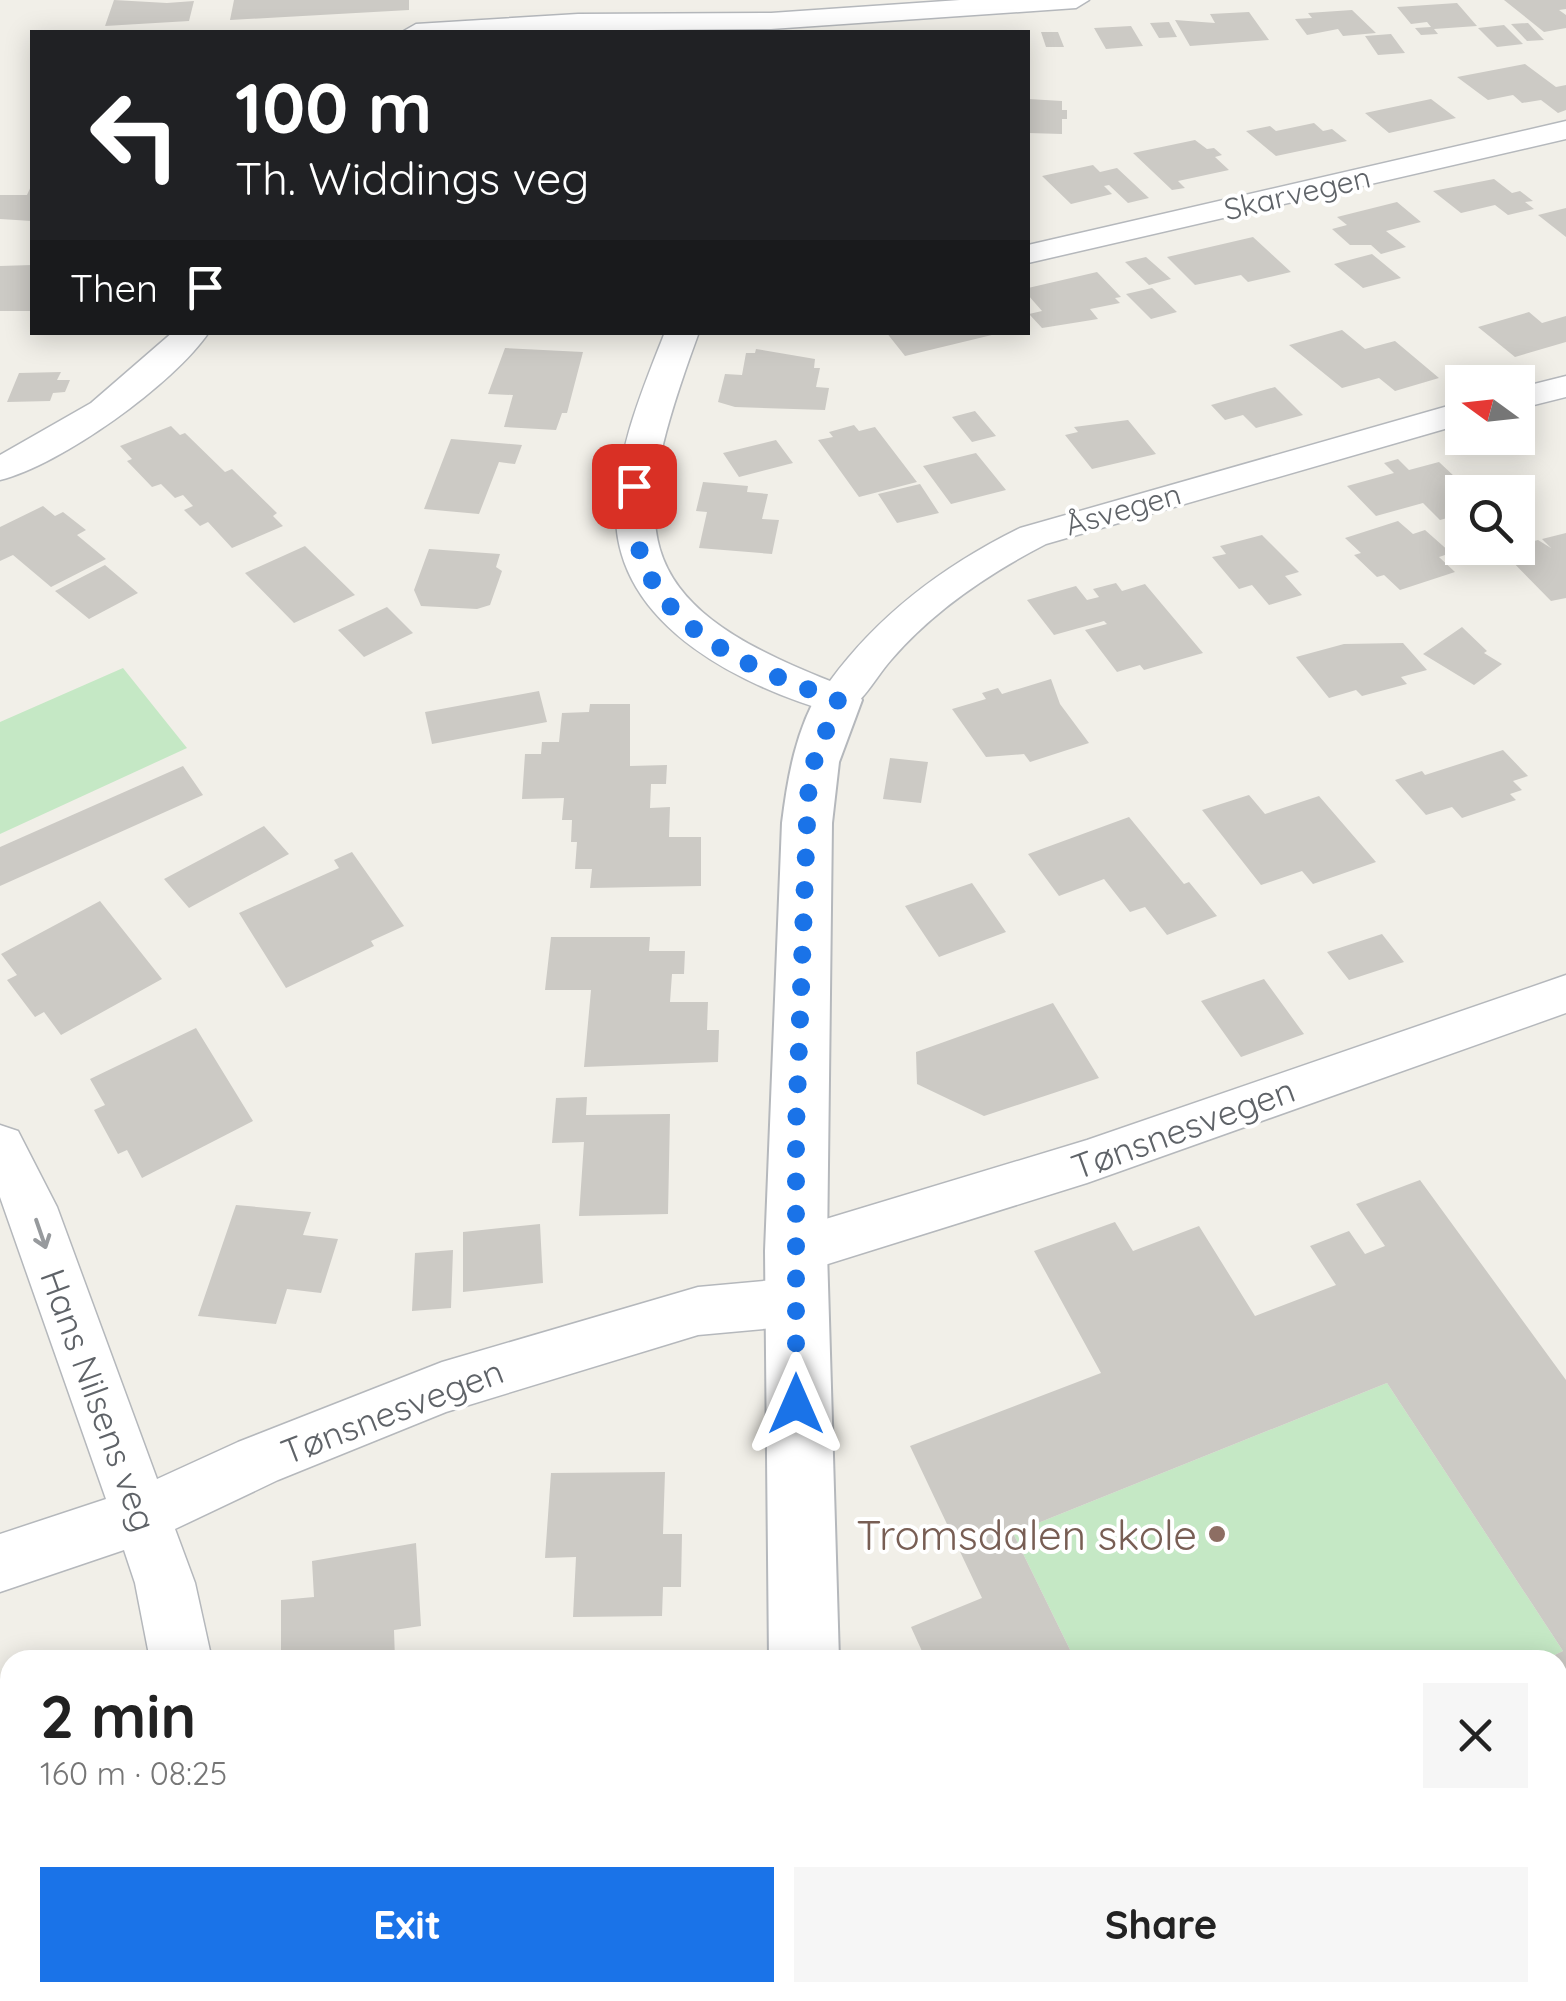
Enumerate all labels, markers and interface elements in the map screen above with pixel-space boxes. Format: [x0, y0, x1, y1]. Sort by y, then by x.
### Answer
text: 100 m [235, 63, 432, 151]
icon: left [70, 70, 200, 200]
text: Th. Widdings veg [235, 150, 589, 206]
street label: Skarvegen [1220, 158, 1374, 228]
icon: arrive [178, 260, 233, 315]
text: Then [70, 264, 158, 312]
north arrow [1445, 365, 1535, 455]
map controls [1445, 365, 1535, 565]
pin [592, 444, 677, 529]
icon: arrive [607, 459, 662, 514]
street label: Åsvegen [1061, 474, 1185, 544]
button: search [1445, 475, 1535, 565]
street label: Tønsnesvegen [1065, 1067, 1301, 1189]
one-way arrow [33, 1218, 51, 1250]
street label: Hans Nilsens veg [31, 1263, 167, 1537]
street label: Tønsnesvegen [275, 1348, 509, 1474]
position arrow [744, 1352, 848, 1456]
place label: Tromsdalen skole [856, 1508, 1197, 1561]
marker: Tromsdalen skole [1206, 1523, 1228, 1545]
text: 2 min [40, 1678, 196, 1753]
button: close [1423, 1683, 1528, 1788]
text: 160 m · 08:25 [40, 1753, 227, 1793]
button: Exit [40, 1867, 774, 1982]
button: Share [794, 1867, 1528, 1982]

